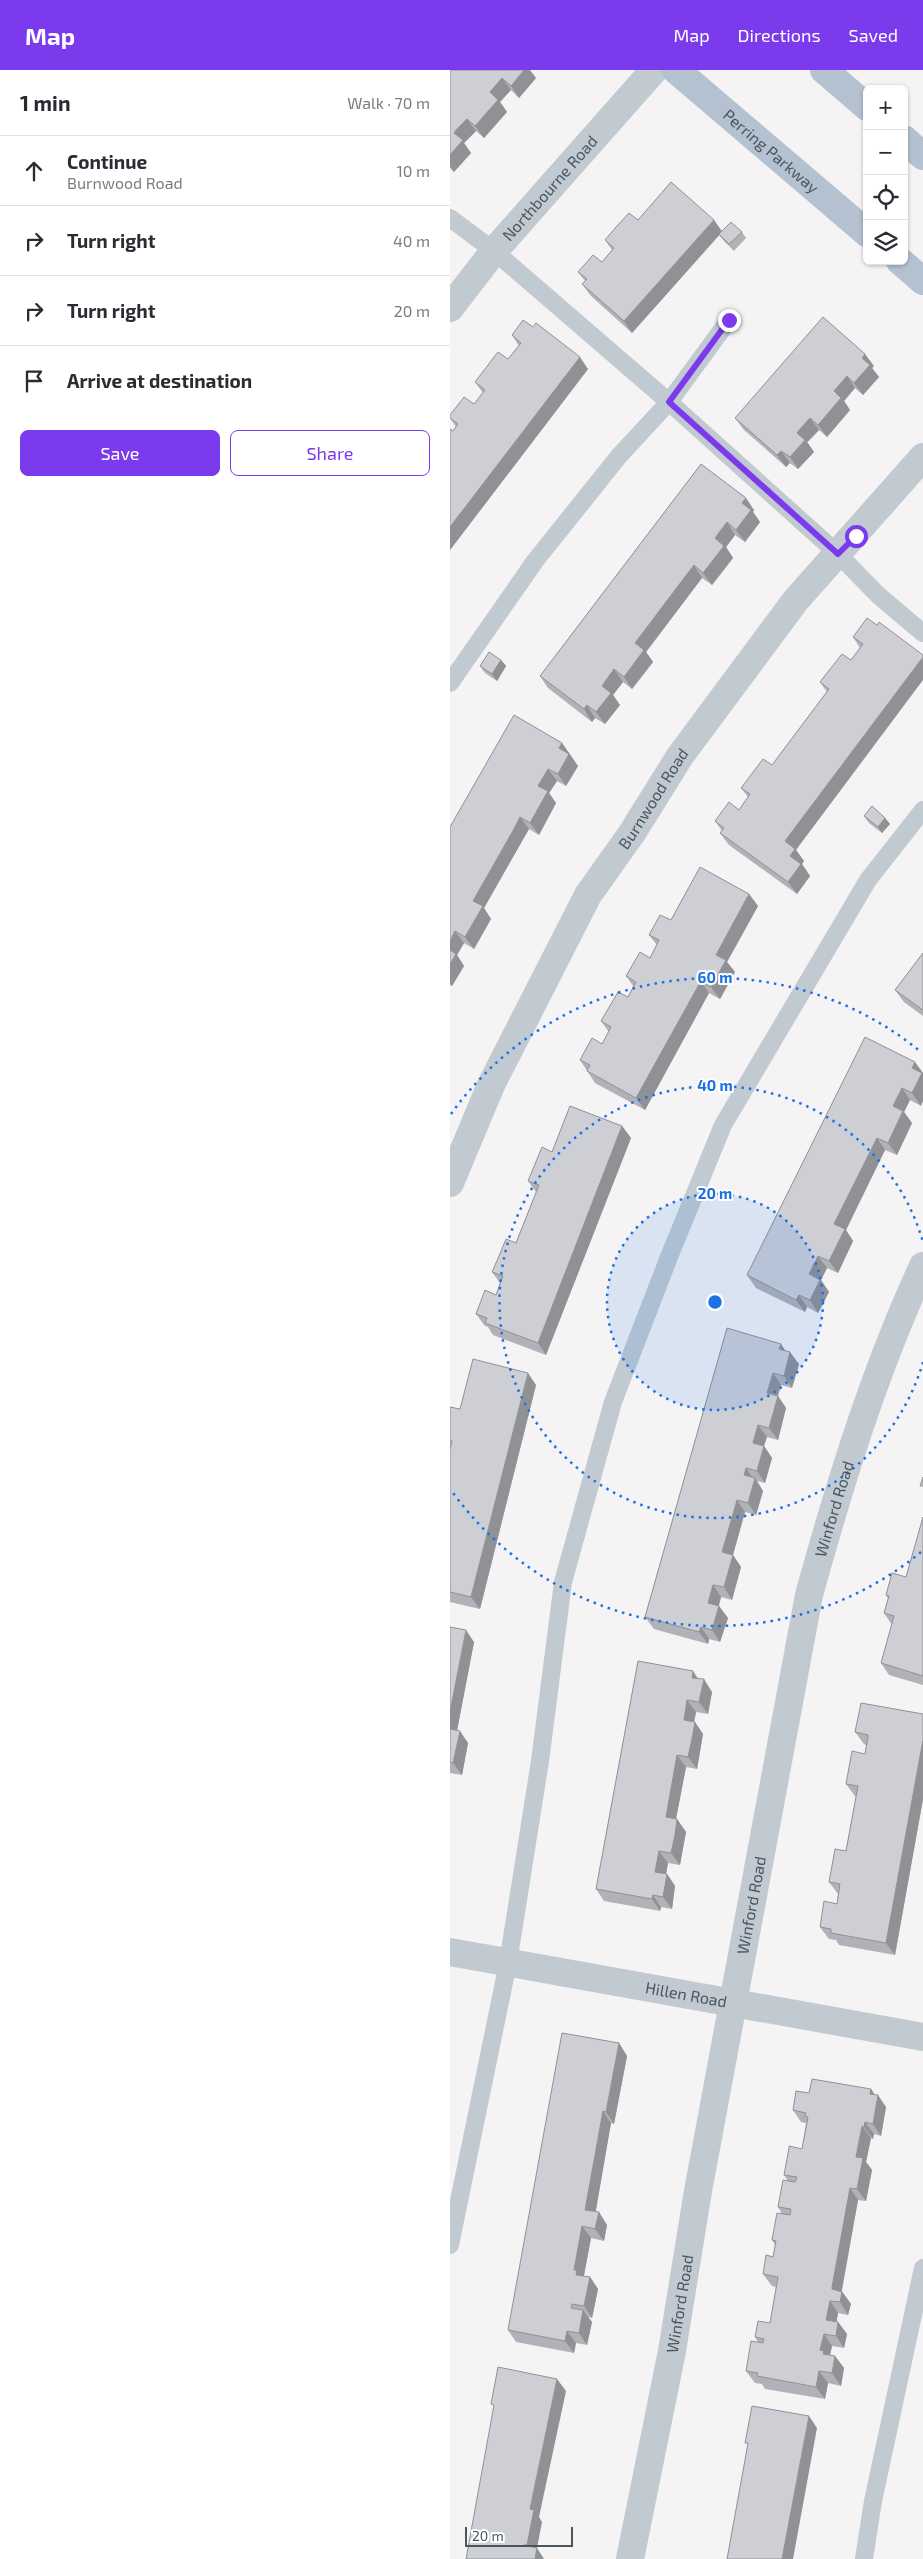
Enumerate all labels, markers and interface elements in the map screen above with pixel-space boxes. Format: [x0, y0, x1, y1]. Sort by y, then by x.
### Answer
text: Map [25, 21, 75, 50]
text: Map [673, 24, 710, 46]
text: Directions [738, 24, 821, 46]
text: Saved [849, 24, 898, 46]
map controls [863, 85, 908, 265]
button: + [863, 85, 908, 130]
text: 1 min [20, 90, 71, 115]
text: Walk · 70 m [347, 93, 430, 112]
street label: Perring Parkway [720, 105, 824, 197]
button: − [863, 130, 908, 175]
street label: Northbourne Road [498, 131, 601, 244]
text: Continue [67, 150, 147, 173]
icon: ahead [20, 157, 48, 185]
text: 10 m [396, 161, 430, 180]
text: Burnwood Road [67, 173, 183, 192]
button: locate [863, 175, 908, 220]
button: layers [863, 220, 908, 265]
icon: right [20, 227, 48, 255]
text: Turn right [67, 229, 155, 252]
text: 40 m [393, 231, 430, 250]
icon: right [20, 297, 48, 325]
text: Turn right [67, 299, 155, 322]
text: 20 m [394, 301, 430, 320]
route end [718, 309, 741, 332]
icon: arrive [20, 367, 48, 395]
text: Arrive at destination [67, 369, 252, 392]
button: Save [20, 430, 220, 476]
button: Share [230, 430, 430, 476]
route start [845, 525, 868, 548]
street label: Burnwood Road [614, 744, 692, 852]
text: 60 m [698, 968, 732, 986]
text: 40 m [697, 1076, 733, 1094]
text: 20 m [698, 1184, 732, 1202]
centre of rings [706, 1293, 724, 1311]
street label: Winford Road [810, 1459, 857, 1559]
street label: Winford Road [732, 1855, 769, 1956]
street label: Hillen Road [644, 1977, 729, 2011]
street label: Winford Road [662, 2253, 697, 2354]
scale bar [465, 2524, 572, 2547]
text: 20 m [472, 2527, 504, 2544]

